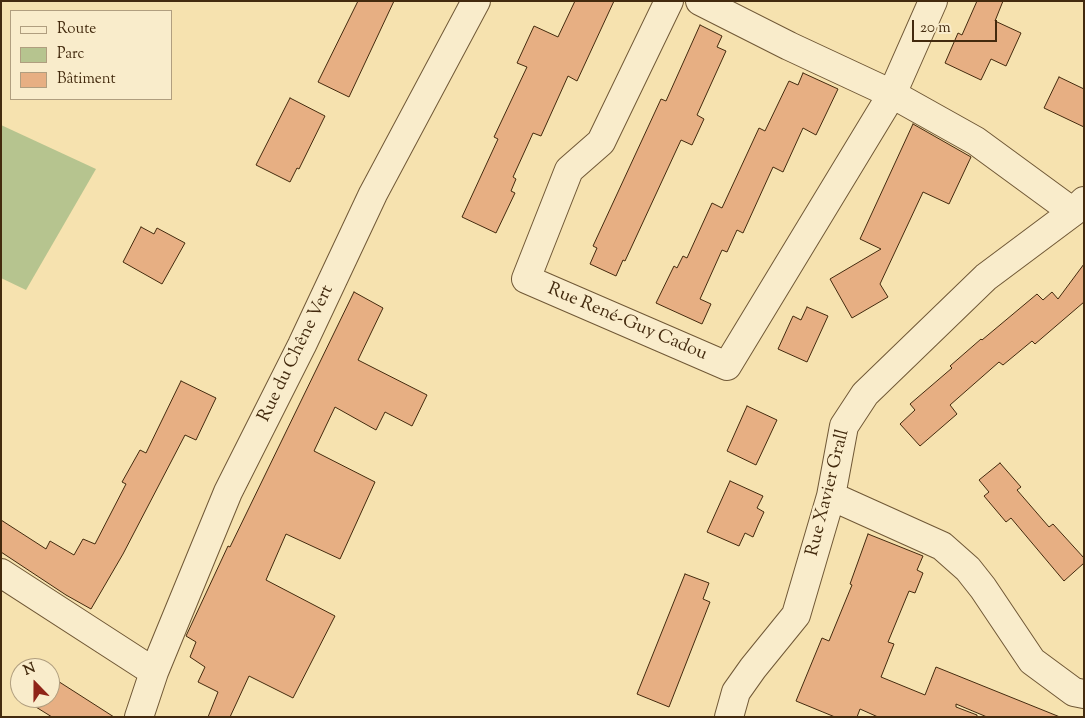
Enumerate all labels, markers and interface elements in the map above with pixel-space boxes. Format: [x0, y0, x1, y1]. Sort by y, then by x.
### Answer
legend [10, 10, 172, 100]
scale bar [915, 10, 1000, 42]
text: 20 m [920, 18, 951, 39]
text: Route [57, 19, 96, 40]
text: Parc [57, 44, 84, 65]
text: Bâtiment [57, 69, 116, 90]
street label: Rue René-Guy Cadou [544, 280, 710, 366]
street label: Rue du Chêne Vert [255, 282, 339, 426]
street label: Rue Xavier Grall [803, 427, 855, 559]
north arrow [10, 658, 60, 708]
text: N [21, 659, 39, 681]

